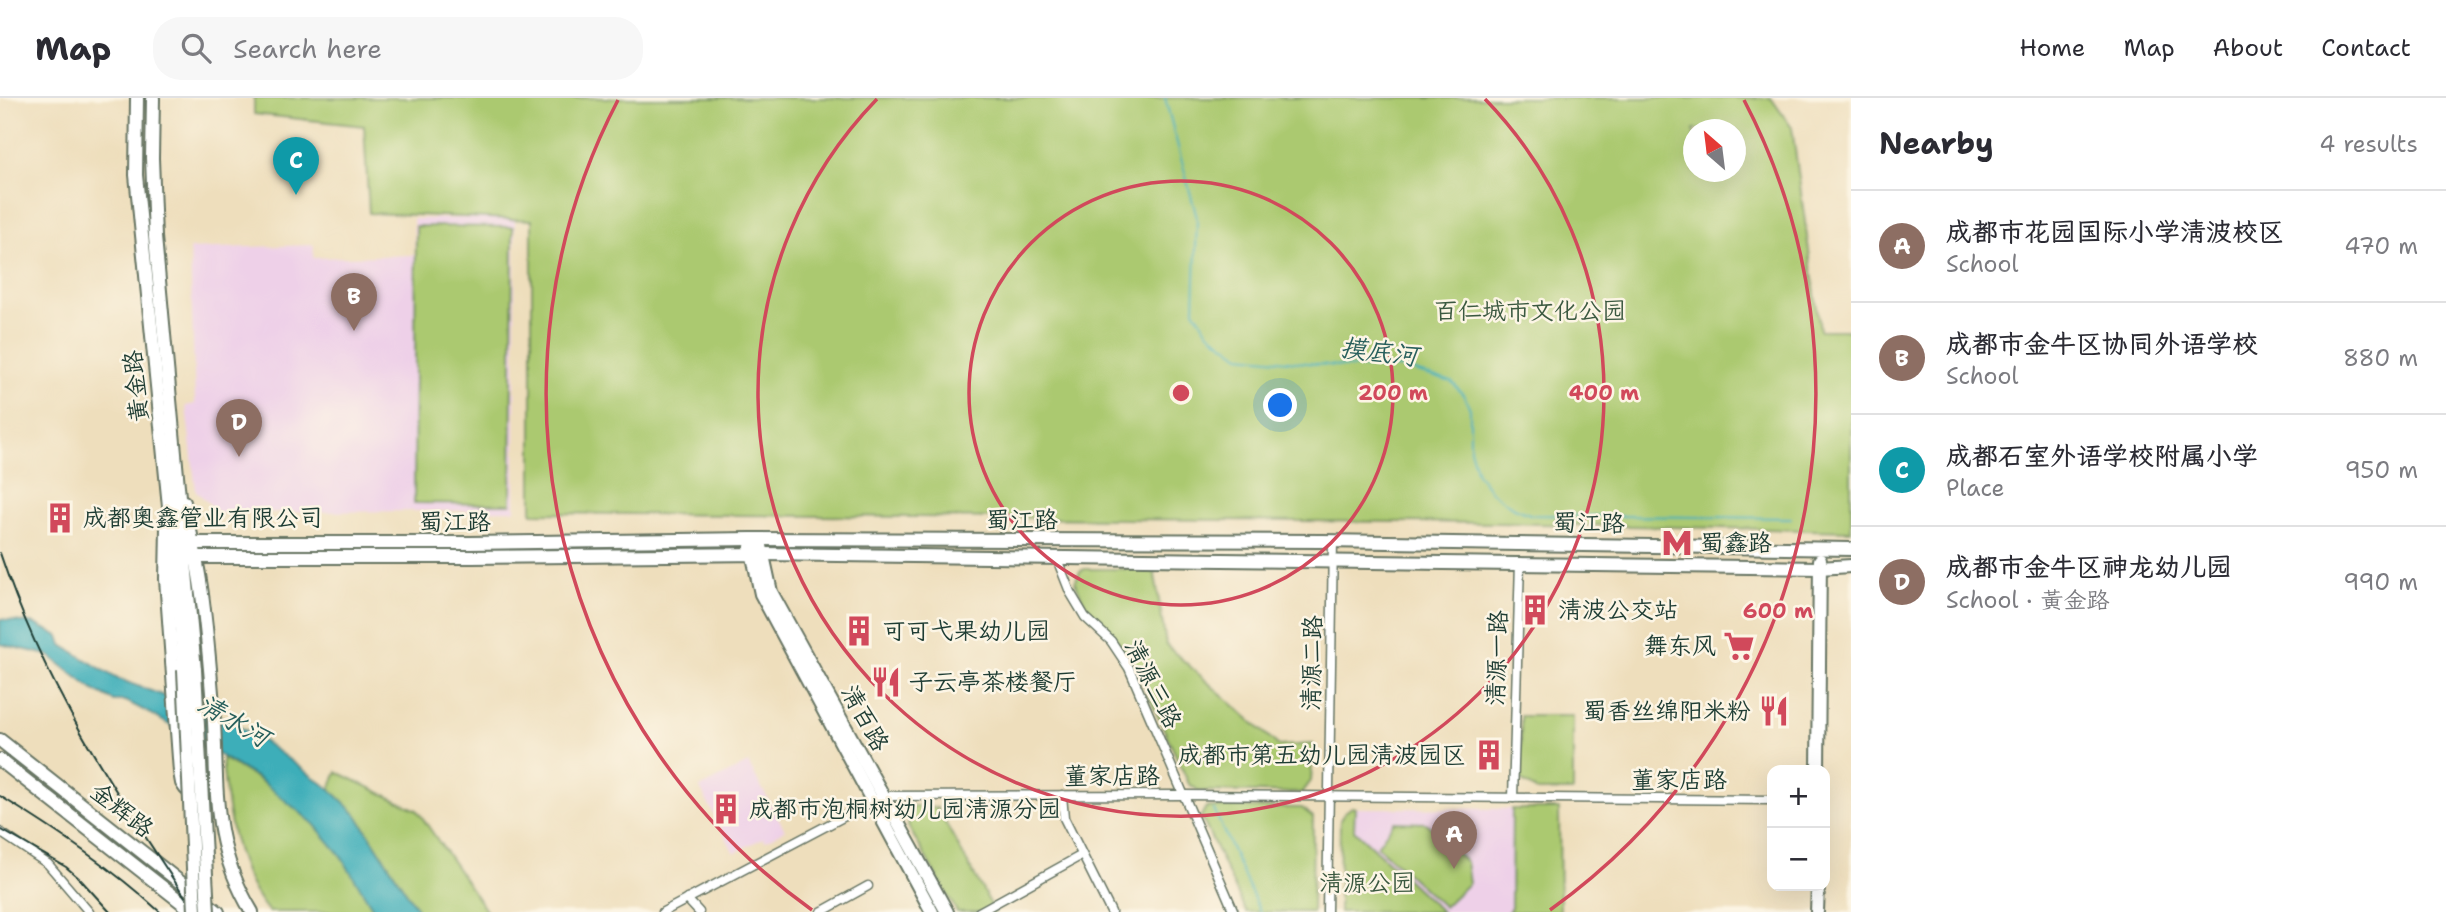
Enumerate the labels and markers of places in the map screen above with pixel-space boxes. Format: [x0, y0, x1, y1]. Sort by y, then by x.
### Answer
pin: C [273, 137, 319, 195]
pin: B [331, 273, 377, 331]
centre of rings [1169, 381, 1193, 405]
pin: D [216, 399, 262, 457]
building icon: 成都奥鑫管业有限公司 [43, 501, 77, 535]
place label: 成都奥鑫管业有限公司 [83, 502, 323, 534]
metro station icon: 蜀鑫路 [1660, 526, 1694, 560]
place label: 蜀鑫路 [1700, 527, 1772, 559]
building icon: 清波公交站 [1518, 593, 1552, 627]
place label: 清波公交站 [1558, 594, 1678, 626]
building icon: 可可弋果幼儿园 [842, 614, 876, 648]
place label: 可可弋果幼儿园 [882, 615, 1050, 647]
supermarket icon: 舞东风 [1722, 629, 1756, 663]
place label: 舞东风 [1644, 630, 1716, 662]
restaurant icon: 子云亭茶楼餐厅 [869, 665, 903, 699]
place label: 子云亭茶楼餐厅 [909, 666, 1077, 698]
restaurant icon: 蜀香丝绵阳米粉 [1757, 694, 1791, 728]
place label: 蜀香丝绵阳米粉 [1583, 695, 1751, 727]
building icon: 成都市第五幼儿园清波园区 [1472, 738, 1506, 772]
place label: 成都市第五幼儿园清波园区 [1178, 739, 1466, 771]
building icon: 成都市泡桐树幼儿园清源分园 [709, 792, 743, 826]
place label: 成都市泡桐树幼儿园清源分园 [749, 793, 1061, 825]
pin: A [1431, 811, 1477, 869]

